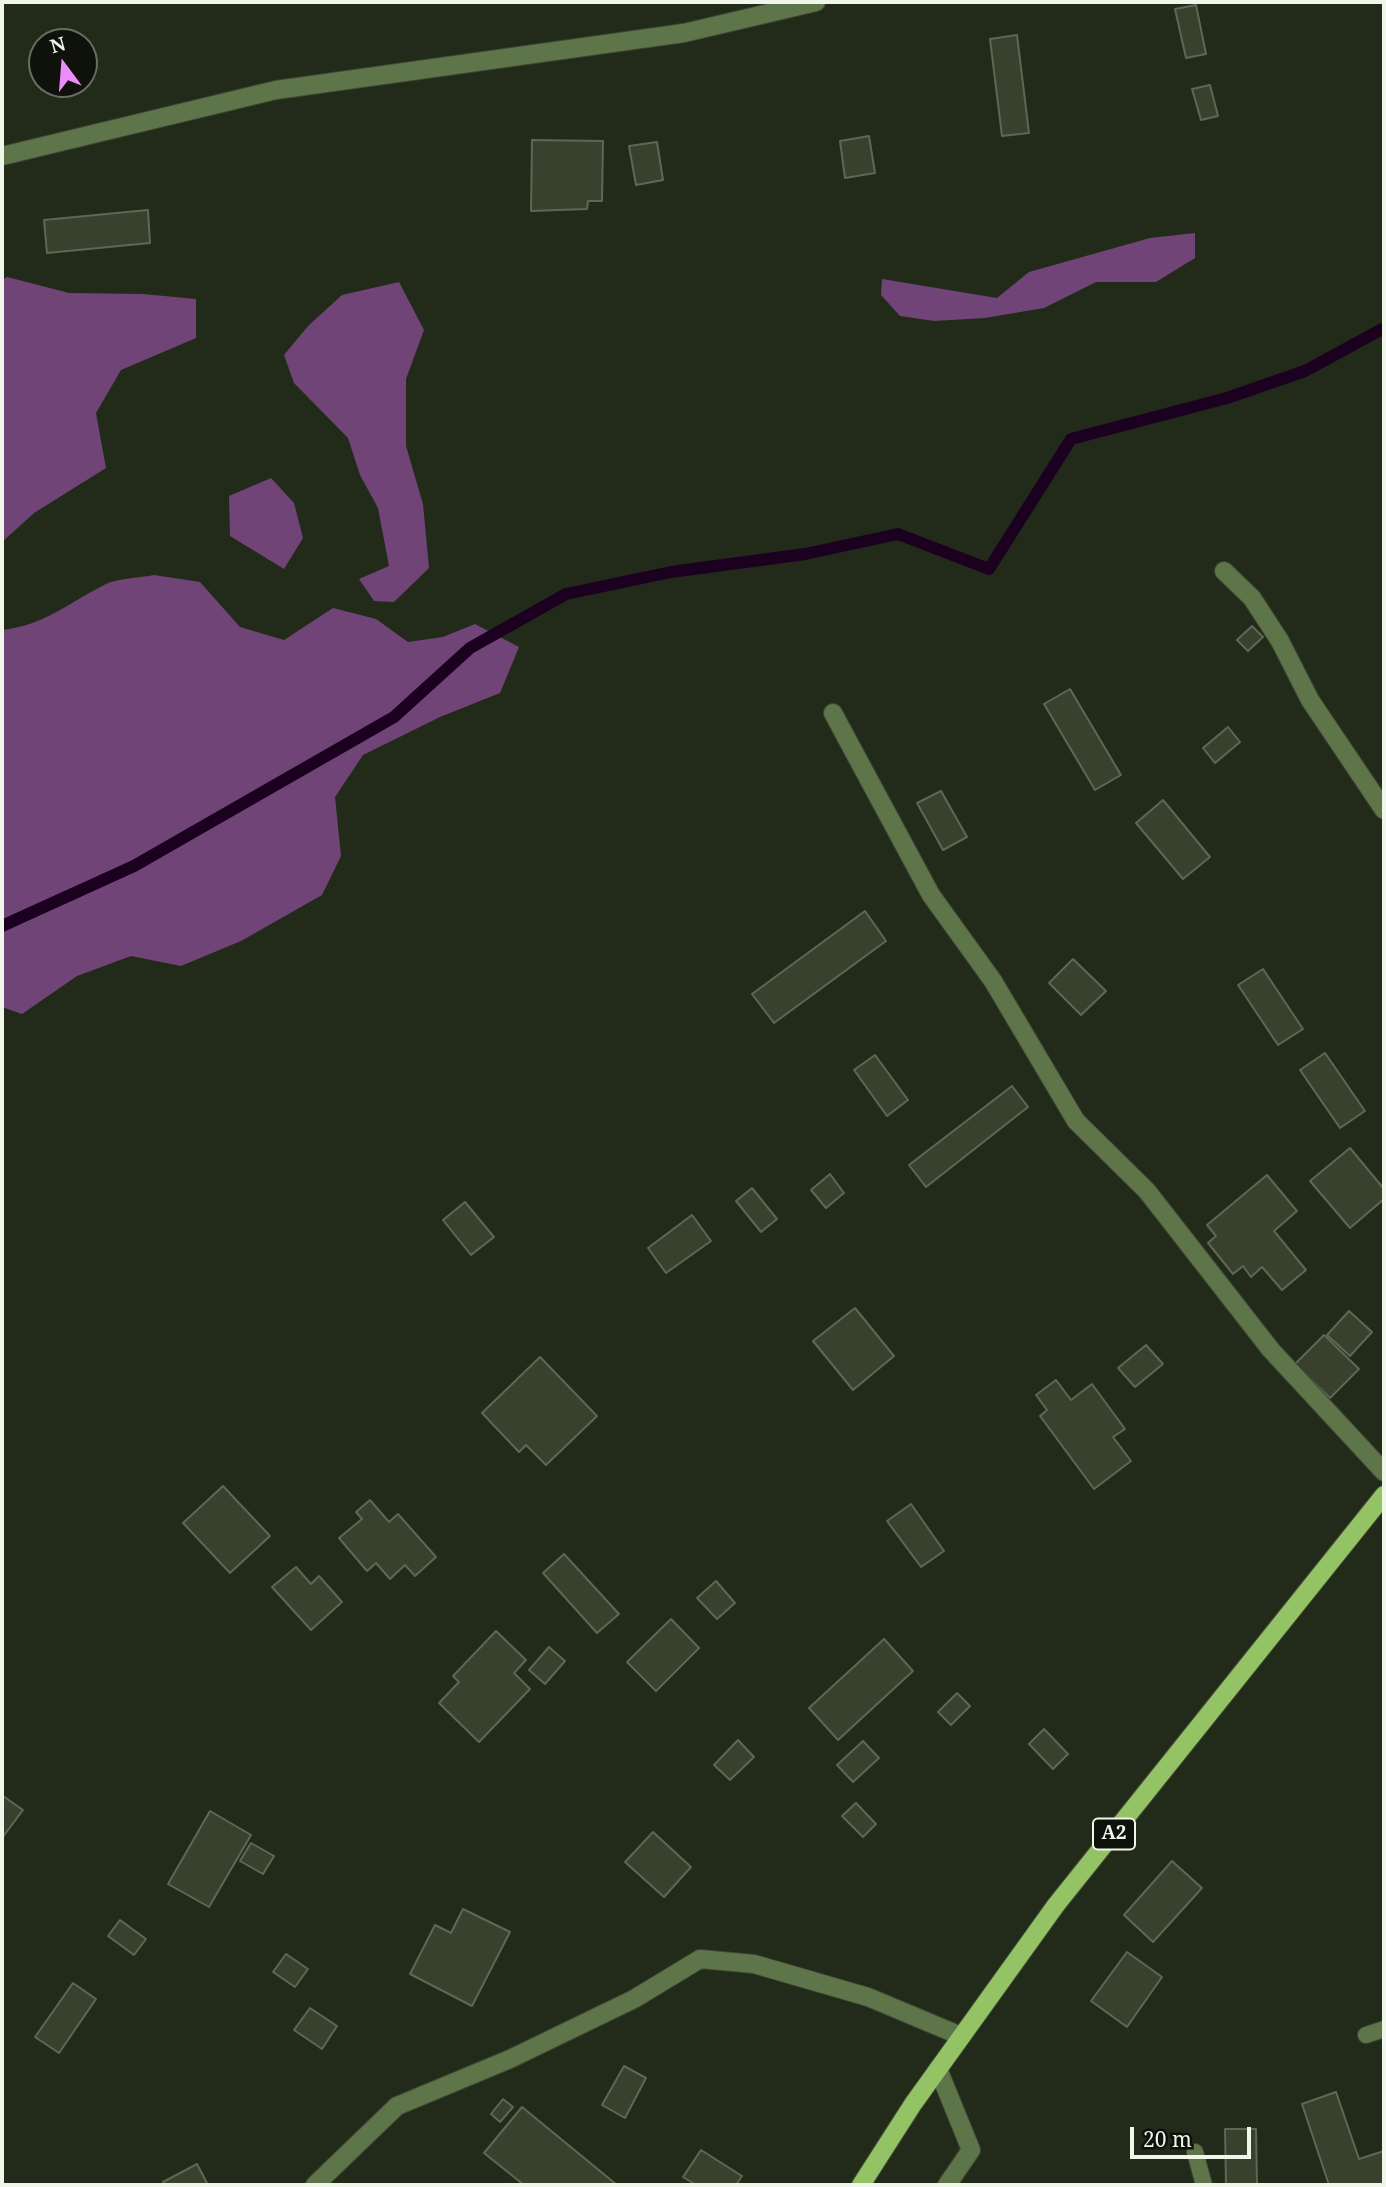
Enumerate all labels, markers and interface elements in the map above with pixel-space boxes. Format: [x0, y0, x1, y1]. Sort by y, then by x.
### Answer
north arrow [28, 28, 98, 98]
text: N [47, 30, 69, 59]
road number: A2 [1093, 1818, 1135, 1850]
scale bar [1134, 2114, 1255, 2158]
text: 20 m [1143, 2125, 1192, 2153]

